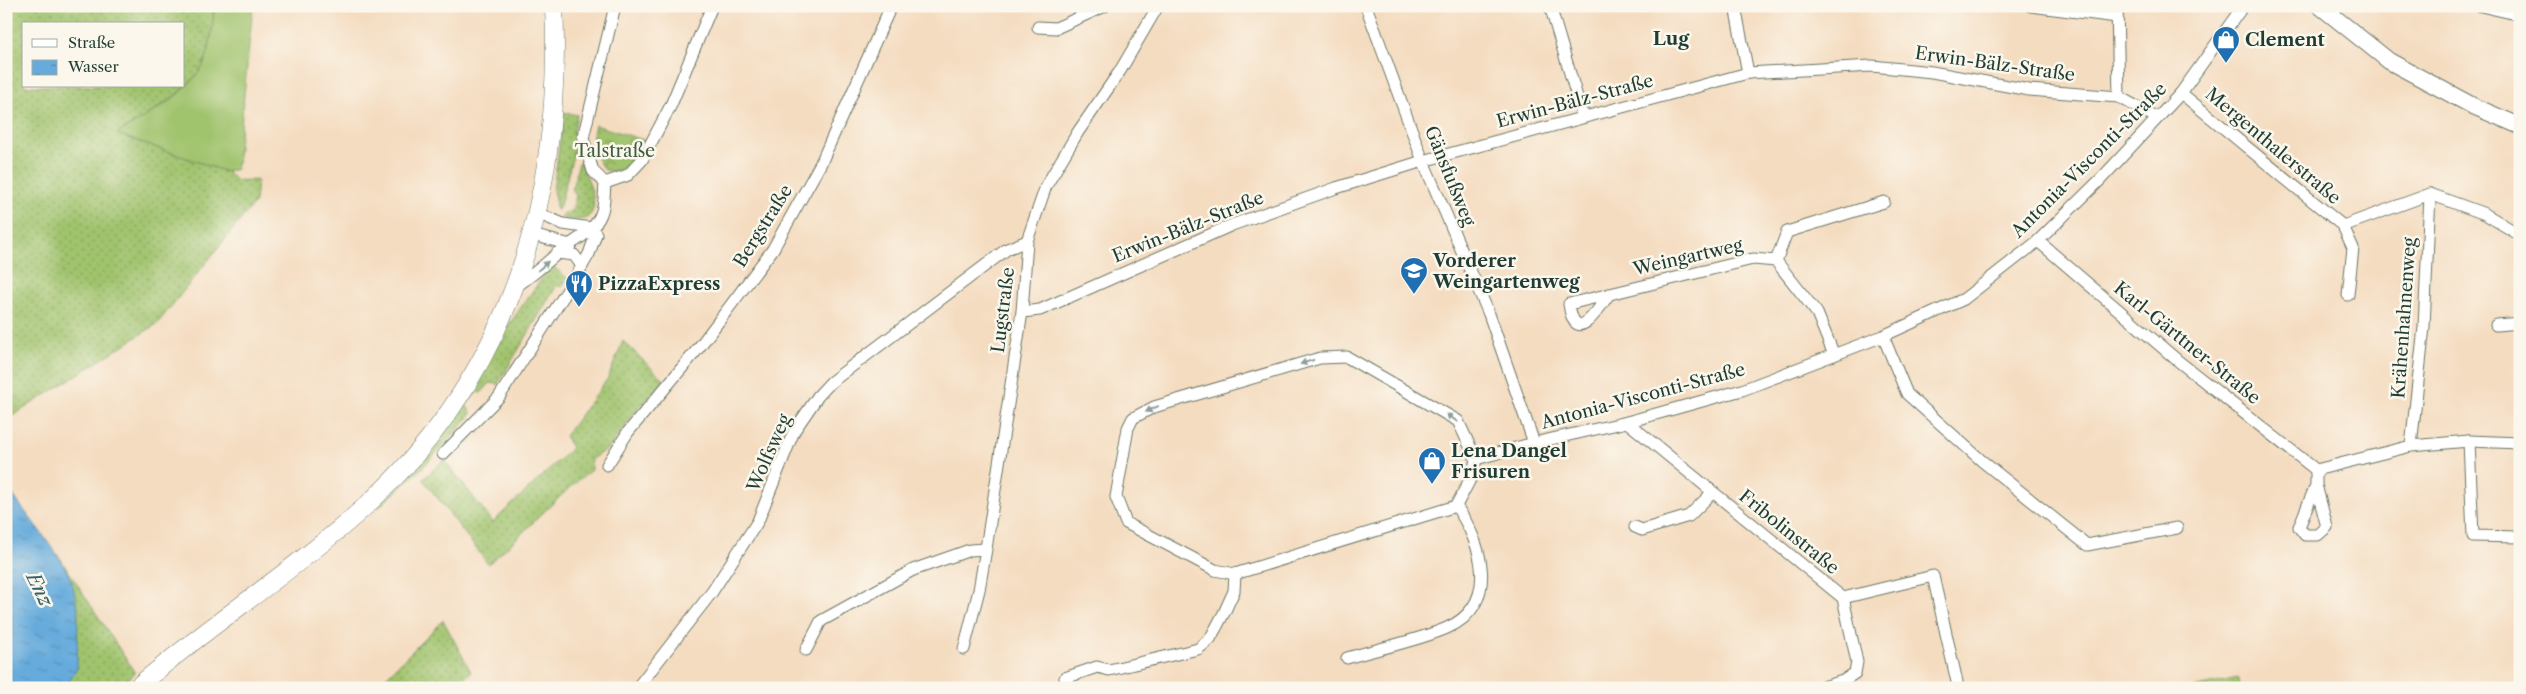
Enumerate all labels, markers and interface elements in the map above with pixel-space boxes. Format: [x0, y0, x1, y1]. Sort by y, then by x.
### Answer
legend [22, 22, 185, 88]
shop icon: Clement [2211, 25, 2241, 64]
district label: Lug [1653, 27, 1690, 50]
place label: Clement [2245, 29, 2326, 51]
text: Straße [68, 33, 115, 52]
street label: Erwin-Bälz-Straße [1914, 42, 2076, 86]
text: Wasser [67, 57, 119, 76]
street label: Erwin-Bälz-Straße [1494, 69, 1656, 133]
street label: Antonia-Visconti-Straße [2006, 78, 2171, 243]
street label: Mergenthalerstraße [2201, 83, 2345, 209]
street label: Gänsfußweg [1420, 123, 1480, 230]
park label: Talstraße [575, 140, 655, 162]
street label: Bergstraße [729, 181, 797, 271]
street label: Erwin-Bälz-Straße [1109, 187, 1267, 267]
street label: Weingartweg [1630, 234, 1745, 281]
street label: Krähenhahnenweg [2387, 236, 2421, 399]
place label: Vorderer Weingartenweg [1432, 250, 1580, 293]
school or university icon: Vorderer Weingartenweg [1399, 256, 1429, 295]
one-way arrow [537, 260, 549, 272]
street label: Lugstraße [987, 266, 1019, 354]
restaurant icon: PizzaExpress [564, 269, 594, 308]
place label: PizzaExpress [598, 273, 720, 295]
street label: Karl-Gärttner-Straße [2109, 277, 2265, 409]
one-way arrow [1299, 358, 1314, 366]
street label: Antonia-Visconti-Straße [1538, 358, 1747, 434]
one-way arrow [1145, 405, 1159, 413]
street label: Wolfsweg [742, 410, 796, 496]
one-way arrow [1445, 414, 1459, 423]
place label: Lena Dangel Frisuren [1451, 440, 1567, 483]
shop icon: Lena Dangel Frisuren [1417, 446, 1447, 485]
street label: Fribolinstraße [1735, 485, 1843, 579]
water label: Enz [21, 567, 58, 612]

